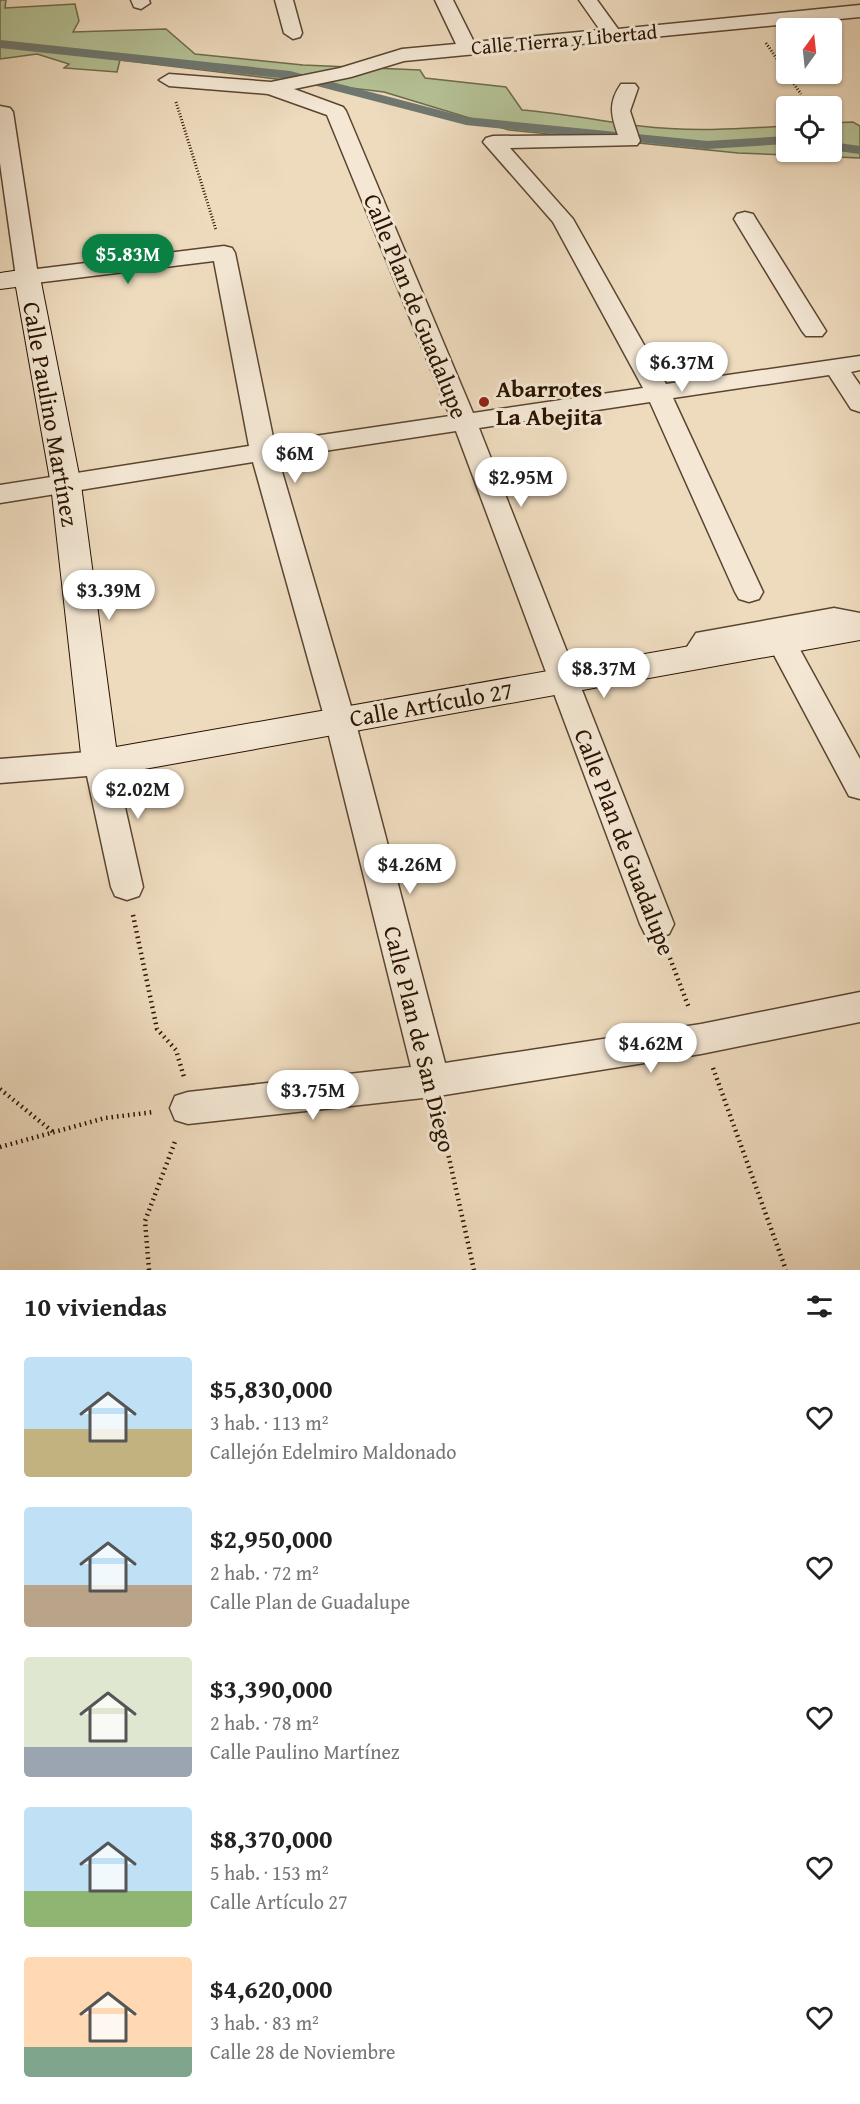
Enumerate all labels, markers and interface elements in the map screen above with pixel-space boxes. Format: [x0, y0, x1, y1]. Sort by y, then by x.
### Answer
street label: Calle Tierra y Libertad [470, 16, 659, 62]
north arrow [776, 18, 842, 84]
map controls [776, 18, 842, 162]
button: locate [776, 96, 842, 162]
street label: Calle Plan de Guadalupe [355, 188, 477, 424]
pin: $5.83M [79, 234, 177, 285]
text: $5.83M [96, 239, 160, 268]
street label: Calle Paulino Martínez [14, 299, 88, 529]
pin: $6.37M [633, 342, 731, 393]
text: $6.37M [650, 347, 714, 376]
place label: Abarrotes La Abejita [496, 371, 603, 434]
marker: Abarrotes La Abejita [477, 395, 491, 409]
pin: $6M [266, 433, 324, 484]
text: $6M [276, 438, 314, 467]
pin: $2.95M [472, 457, 570, 508]
text: $2.95M [489, 462, 553, 491]
pin: $3.39M [60, 570, 158, 621]
text: $3.39M [77, 575, 141, 604]
pin: $8.37M [555, 648, 653, 699]
text: $8.37M [572, 653, 636, 682]
street label: Calle Artículo 27 [347, 672, 515, 736]
street label: Calle Plan de Guadalupe [566, 724, 684, 960]
pin: $2.02M [89, 769, 187, 820]
text: $2.02M [106, 774, 170, 803]
pin: $4.26M [361, 844, 459, 895]
text: $4.26M [378, 849, 442, 878]
street label: Calle Plan de San Diego [375, 922, 465, 1156]
pin: $4.62M [602, 1023, 700, 1074]
text: $4.62M [619, 1028, 683, 1057]
pin: $3.75M [264, 1070, 362, 1121]
text: $3.75M [281, 1075, 345, 1104]
text: 10 viviendas [24, 1287, 167, 1326]
icon: filters [803, 1290, 836, 1323]
text: $5,830,000 [210, 1369, 332, 1408]
icon: home [72, 1381, 144, 1453]
icon: heart [803, 1401, 836, 1434]
text: 3 hab. · 113 m² [210, 1408, 328, 1437]
text: Callejón Edelmiro Maldonado [210, 1437, 456, 1466]
text: $2,950,000 [210, 1519, 332, 1558]
icon: home [72, 1531, 144, 1603]
icon: heart [803, 1551, 836, 1584]
text: 2 hab. · 72 m² [210, 1558, 319, 1587]
text: Calle Plan de Guadalupe [210, 1587, 410, 1616]
text: $3,390,000 [210, 1669, 332, 1708]
icon: home [72, 1681, 144, 1753]
icon: heart [803, 1701, 836, 1734]
text: 2 hab. · 78 m² [210, 1708, 319, 1737]
text: Calle Paulino Martínez [210, 1737, 400, 1766]
text: $8,370,000 [210, 1819, 332, 1858]
icon: home [72, 1831, 144, 1903]
icon: heart [803, 1851, 836, 1884]
text: 5 hab. · 153 m² [210, 1858, 328, 1887]
text: Calle Artículo 27 [210, 1887, 348, 1916]
text: $4,620,000 [210, 1969, 332, 2008]
icon: home [72, 1981, 144, 2053]
icon: heart [803, 2001, 836, 2034]
text: 3 hab. · 83 m² [210, 2008, 319, 2037]
text: Calle 28 de Noviembre [210, 2037, 395, 2066]

